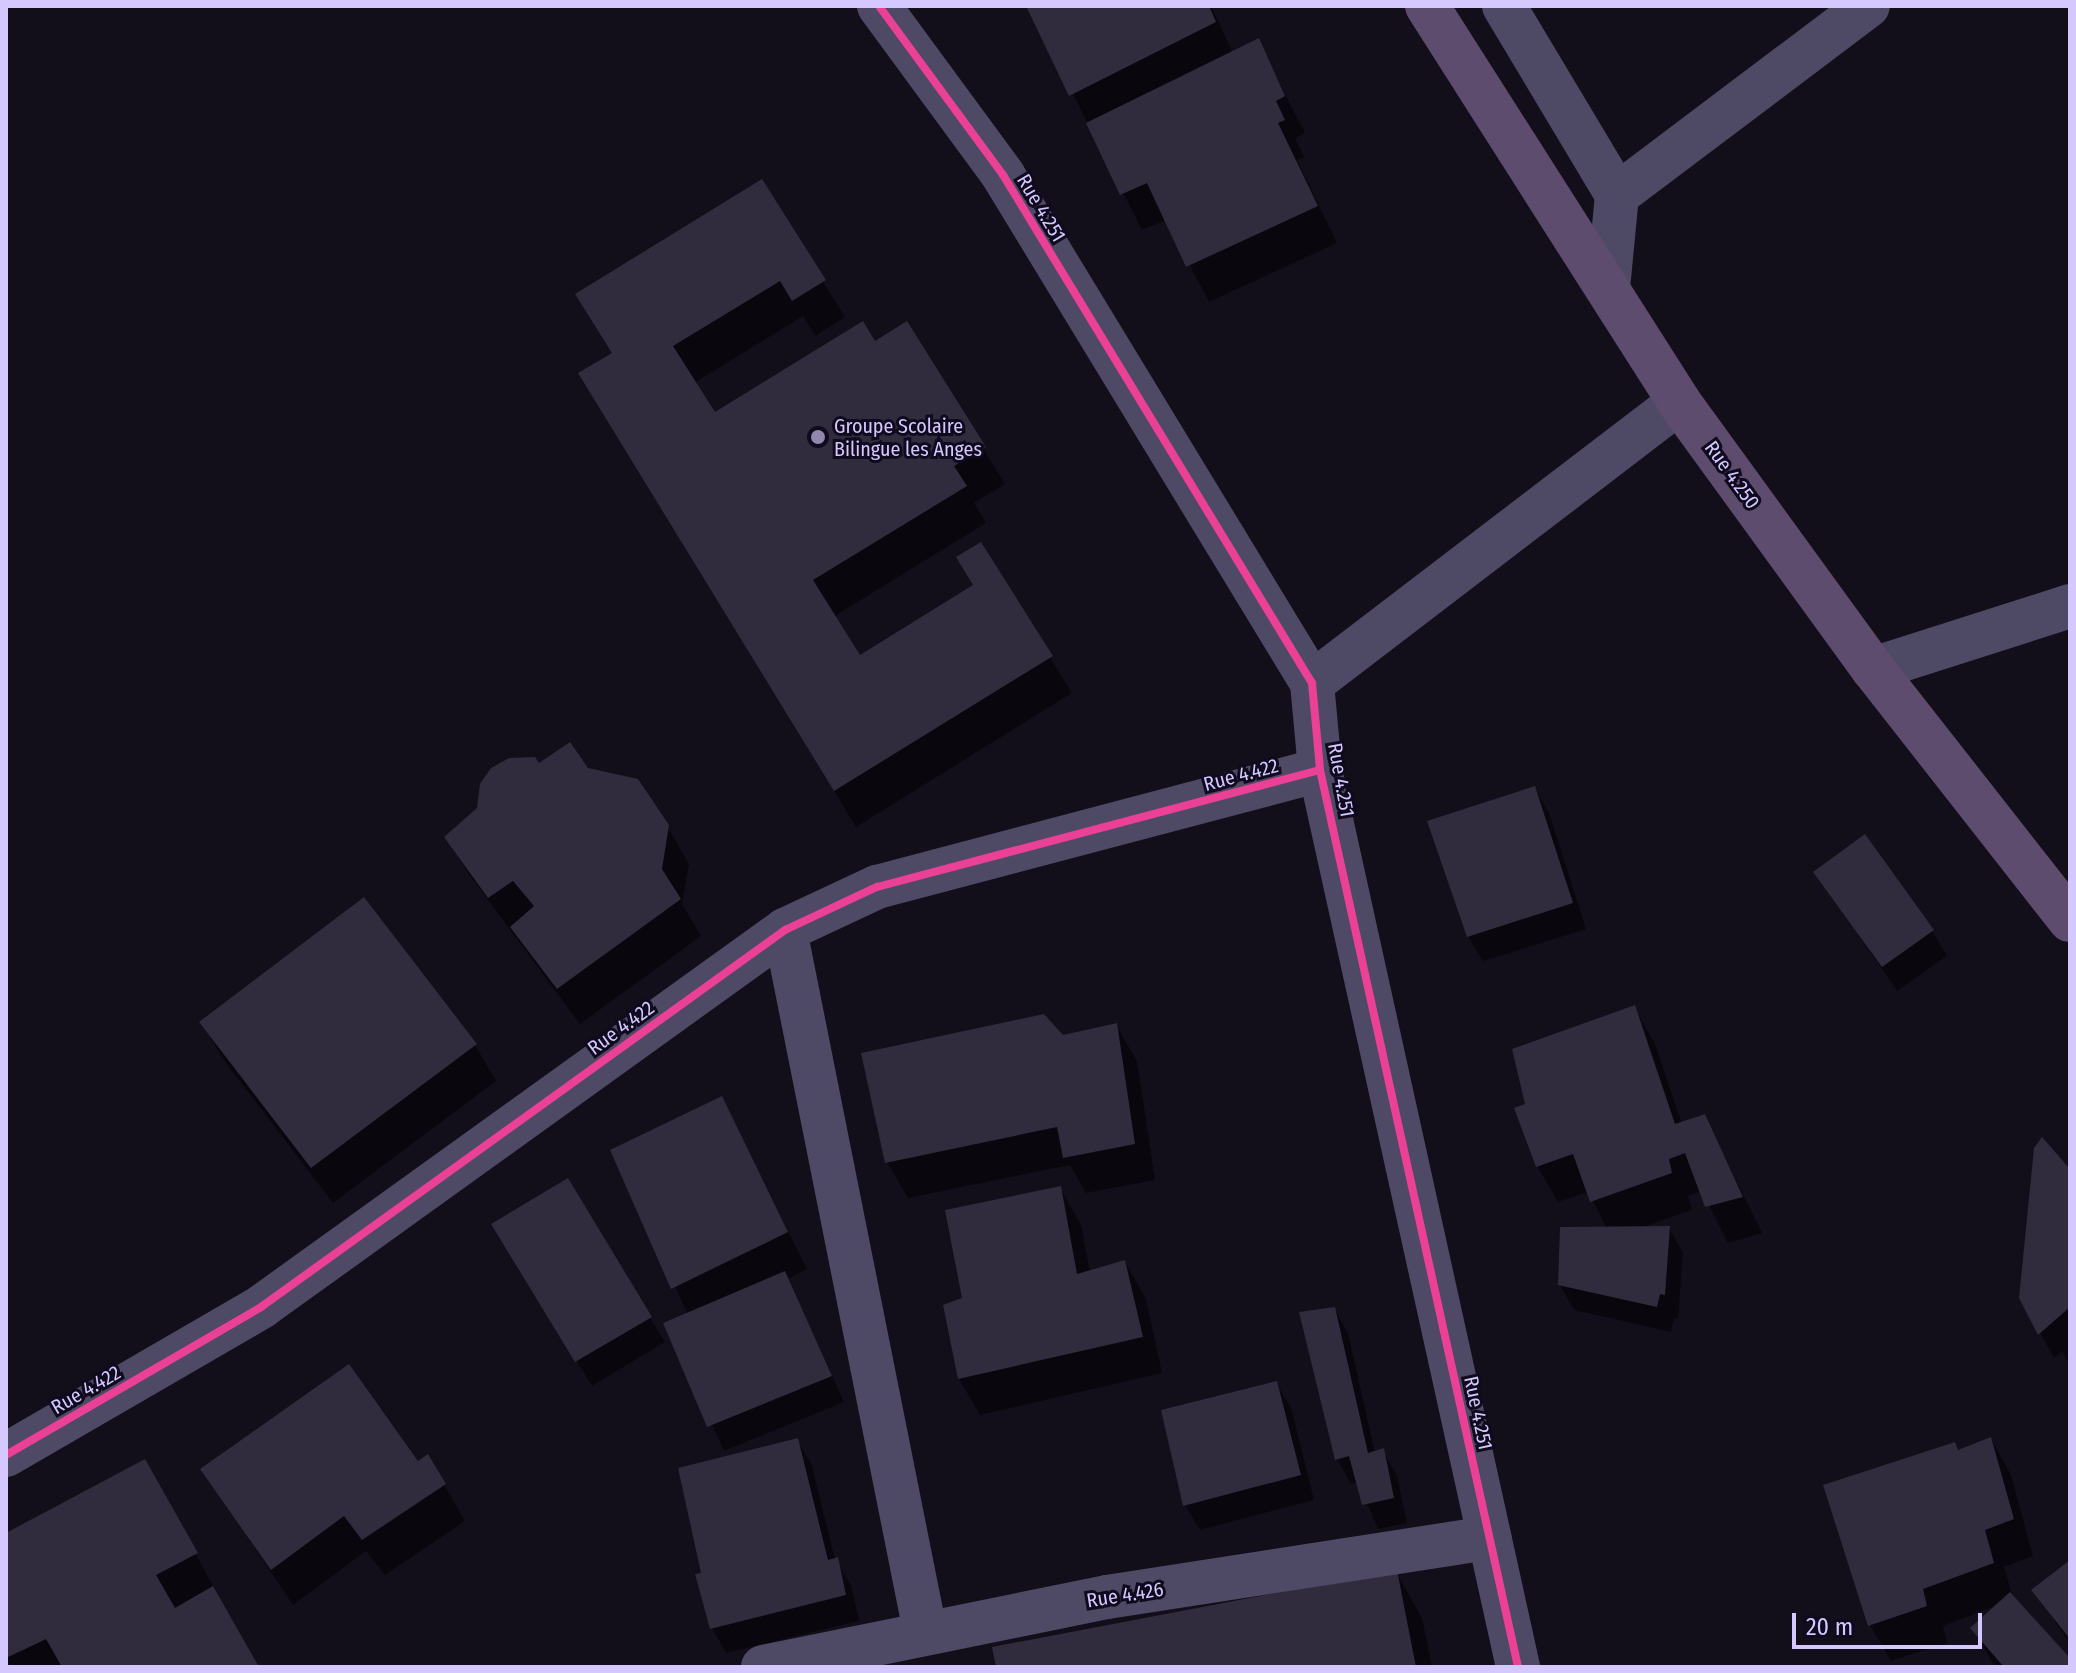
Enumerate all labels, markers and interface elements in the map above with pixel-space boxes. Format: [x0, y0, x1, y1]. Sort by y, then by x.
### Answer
street label: Rue 4.251 [1011, 170, 1071, 246]
place label: Groupe Scolaire Bilingue les Anges [834, 414, 982, 461]
marker: Groupe Scolaire Bilingue les Anges [809, 428, 827, 446]
street label: Rue 4.250 [1699, 436, 1765, 514]
street label: Rue 4.251 [1323, 741, 1359, 819]
street label: Rue 4.422 [1201, 754, 1281, 796]
street label: Rue 4.422 [583, 996, 659, 1060]
street label: Rue 4.422 [47, 1361, 125, 1419]
street label: Rue 4.251 [1458, 1374, 1498, 1452]
street label: Rue 4.426 [1085, 1577, 1165, 1613]
scale bar [1796, 1597, 1986, 1647]
text: 20 m [1806, 1613, 1853, 1641]

